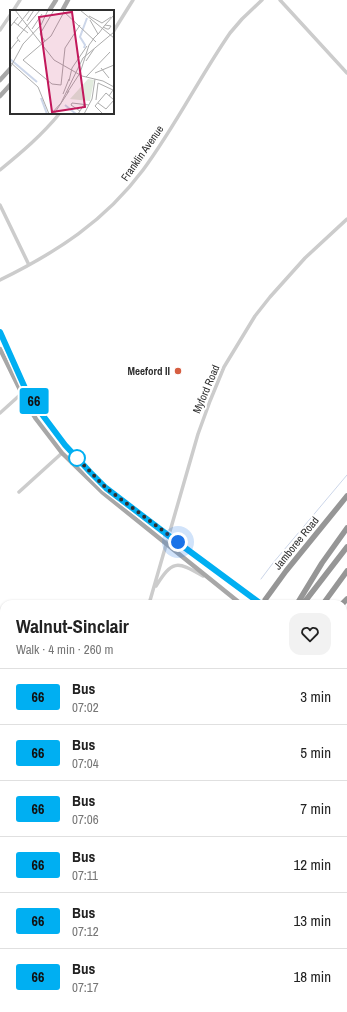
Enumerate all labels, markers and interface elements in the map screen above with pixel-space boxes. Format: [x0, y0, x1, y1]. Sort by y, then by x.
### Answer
inset map [10, 10, 114, 114]
street label: Franklin Avenue [118, 122, 166, 184]
street label: Myford Road [189, 362, 223, 416]
place label: Meeford II [127, 364, 170, 378]
marker: Meeford II [173, 366, 183, 376]
line badge: 66 [16, 388, 52, 414]
text: 66 [28, 392, 40, 410]
unlabelled marker [68, 449, 86, 467]
street label: Jamboree Road [270, 514, 322, 572]
your location [168, 532, 188, 552]
text: Walnut-Sinclair [16, 613, 129, 639]
button: heart [289, 613, 331, 655]
text: Walk · 4 min · 260 m [16, 641, 113, 658]
text: Bus [72, 678, 95, 699]
text: 3 min [300, 686, 331, 707]
text: 66 [32, 688, 44, 706]
text: 07:02 [72, 699, 99, 716]
text: Bus [72, 734, 95, 755]
text: 5 min [300, 742, 331, 763]
text: 66 [32, 744, 44, 762]
text: 07:04 [72, 755, 99, 772]
text: Bus [72, 790, 95, 811]
text: 7 min [300, 798, 331, 819]
text: 66 [32, 800, 44, 818]
text: 07:06 [72, 811, 99, 828]
text: Bus [72, 846, 95, 867]
text: 12 min [293, 854, 331, 875]
text: 66 [32, 856, 44, 874]
text: 07:11 [72, 867, 98, 884]
text: Bus [72, 902, 95, 923]
text: 13 min [293, 910, 331, 931]
text: 66 [32, 912, 44, 930]
text: 07:12 [72, 923, 99, 940]
text: Bus [72, 958, 95, 979]
text: 18 min [293, 966, 331, 987]
text: 66 [32, 968, 44, 986]
text: 07:17 [72, 979, 99, 996]

